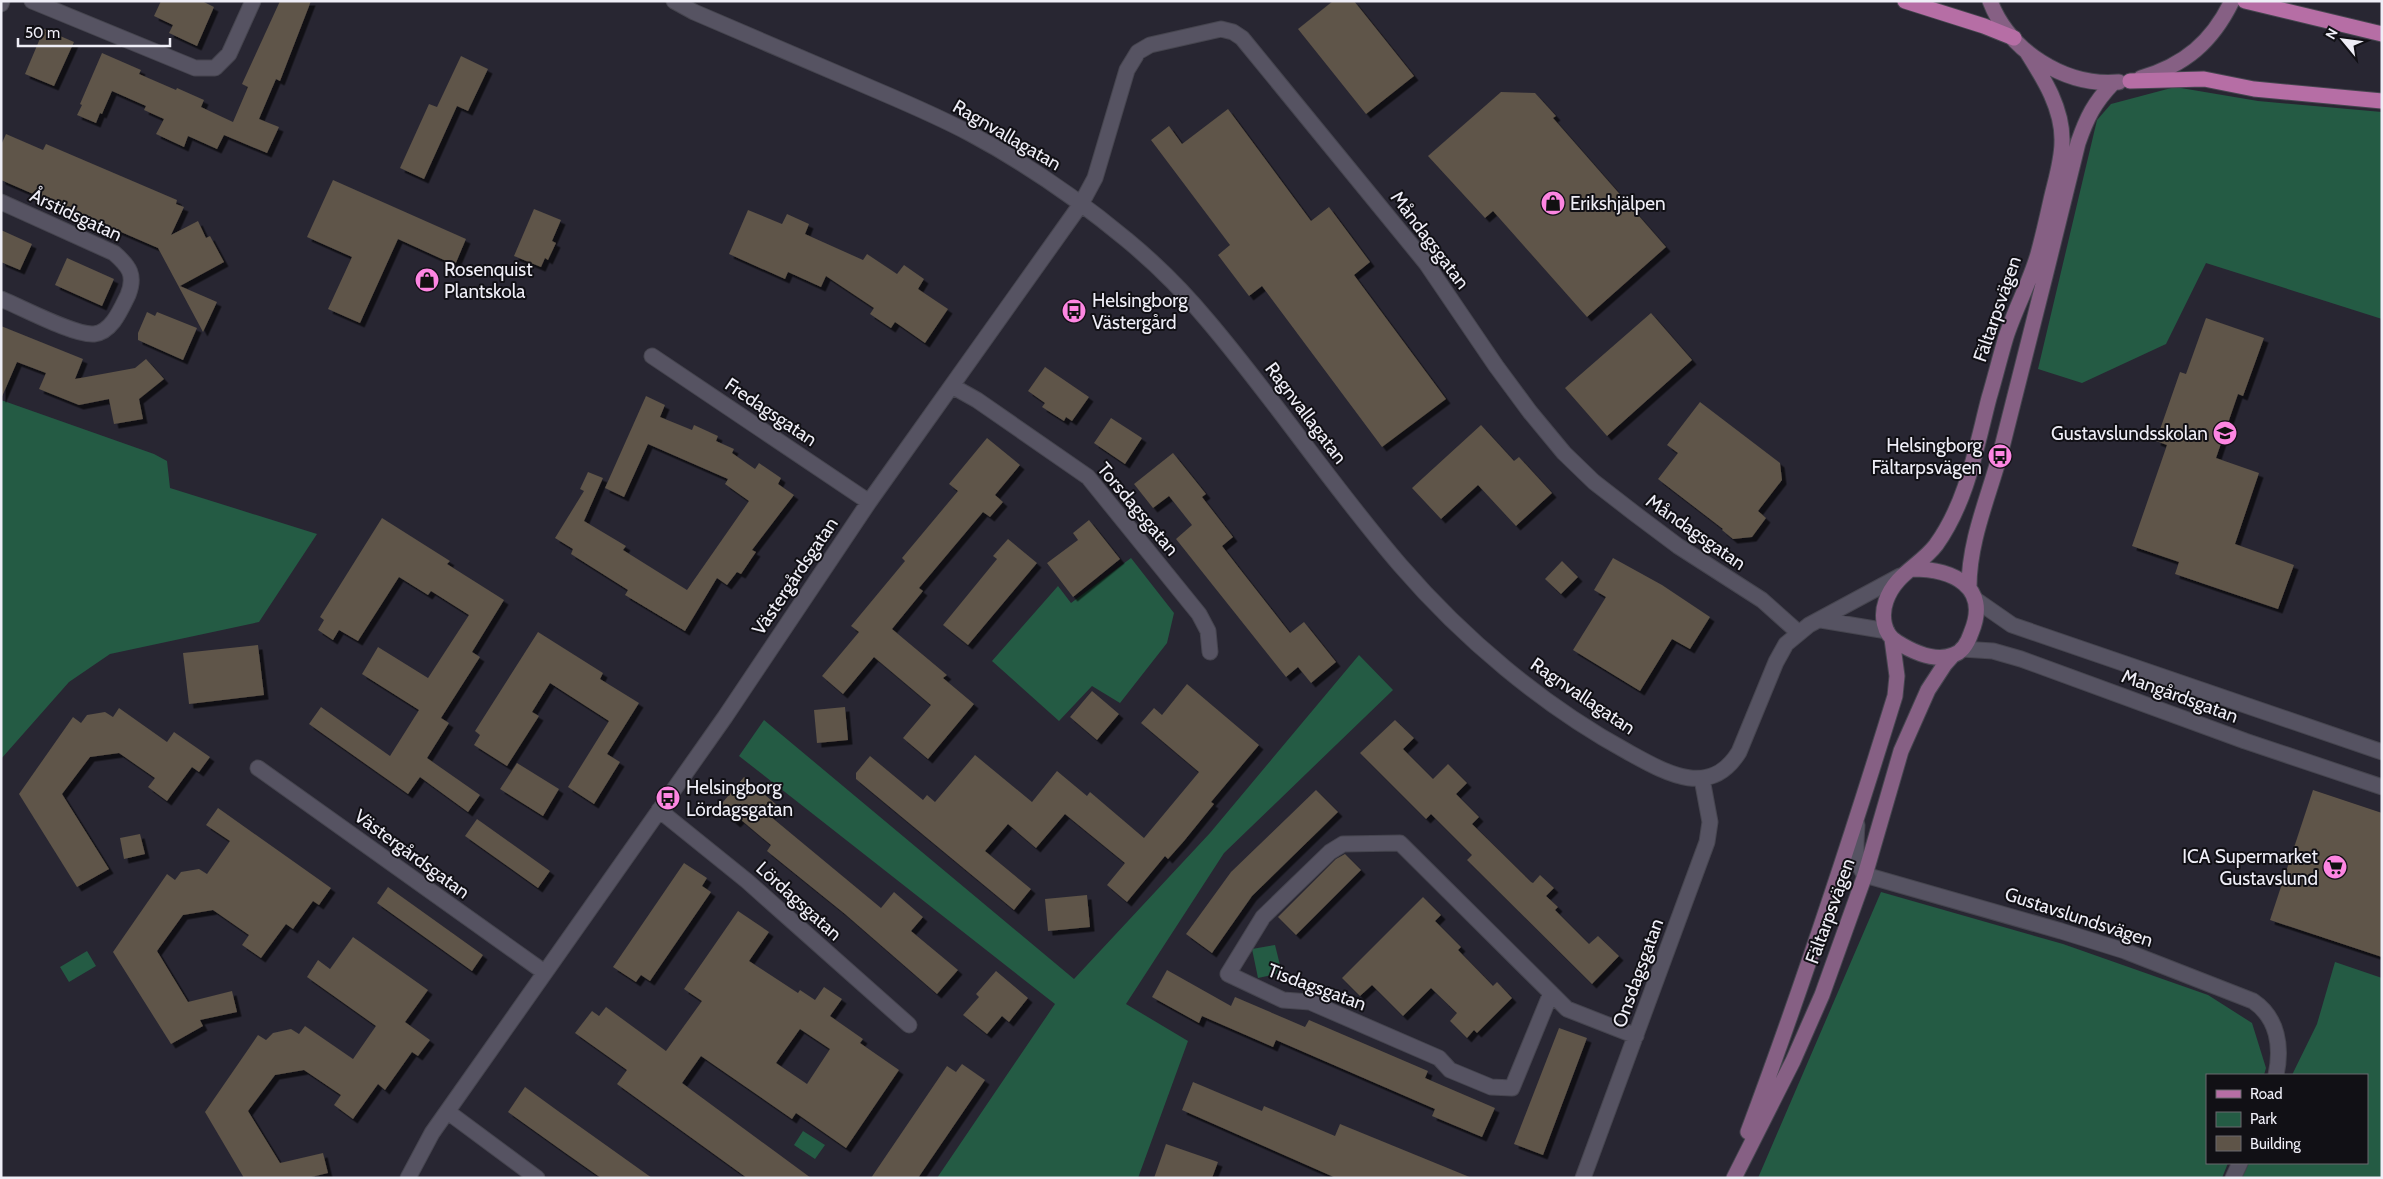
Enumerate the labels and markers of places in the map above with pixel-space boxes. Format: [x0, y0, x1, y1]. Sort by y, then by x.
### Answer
shop icon: Erikshjälpen [1540, 190, 1566, 216]
place label: Erikshjälpen [1570, 192, 1666, 215]
place label: Rosenquist Plantskola [444, 258, 533, 303]
shop icon: Rosenquist Plantskola [414, 267, 440, 293]
place label: Helsingborg Västergård [1092, 289, 1188, 334]
bus stop icon: Helsingborg Västergård [1061, 298, 1087, 324]
school or university icon: Gustavslundsskolan [2212, 420, 2238, 446]
place label: Gustavslundsskolan [2051, 422, 2208, 445]
place label: Helsingborg Fältarpsvägen [1871, 434, 1983, 479]
bus stop icon: Helsingborg Fältarpsvägen [1987, 443, 2013, 469]
place label: Helsingborg Lördagsgatan [686, 776, 793, 821]
bus stop icon: Helsingborg Lördagsgatan [655, 785, 681, 811]
place label: ICA Supermarket Gustavslund [2182, 845, 2319, 890]
supermarket icon: ICA Supermarket Gustavslund [2322, 854, 2348, 880]

